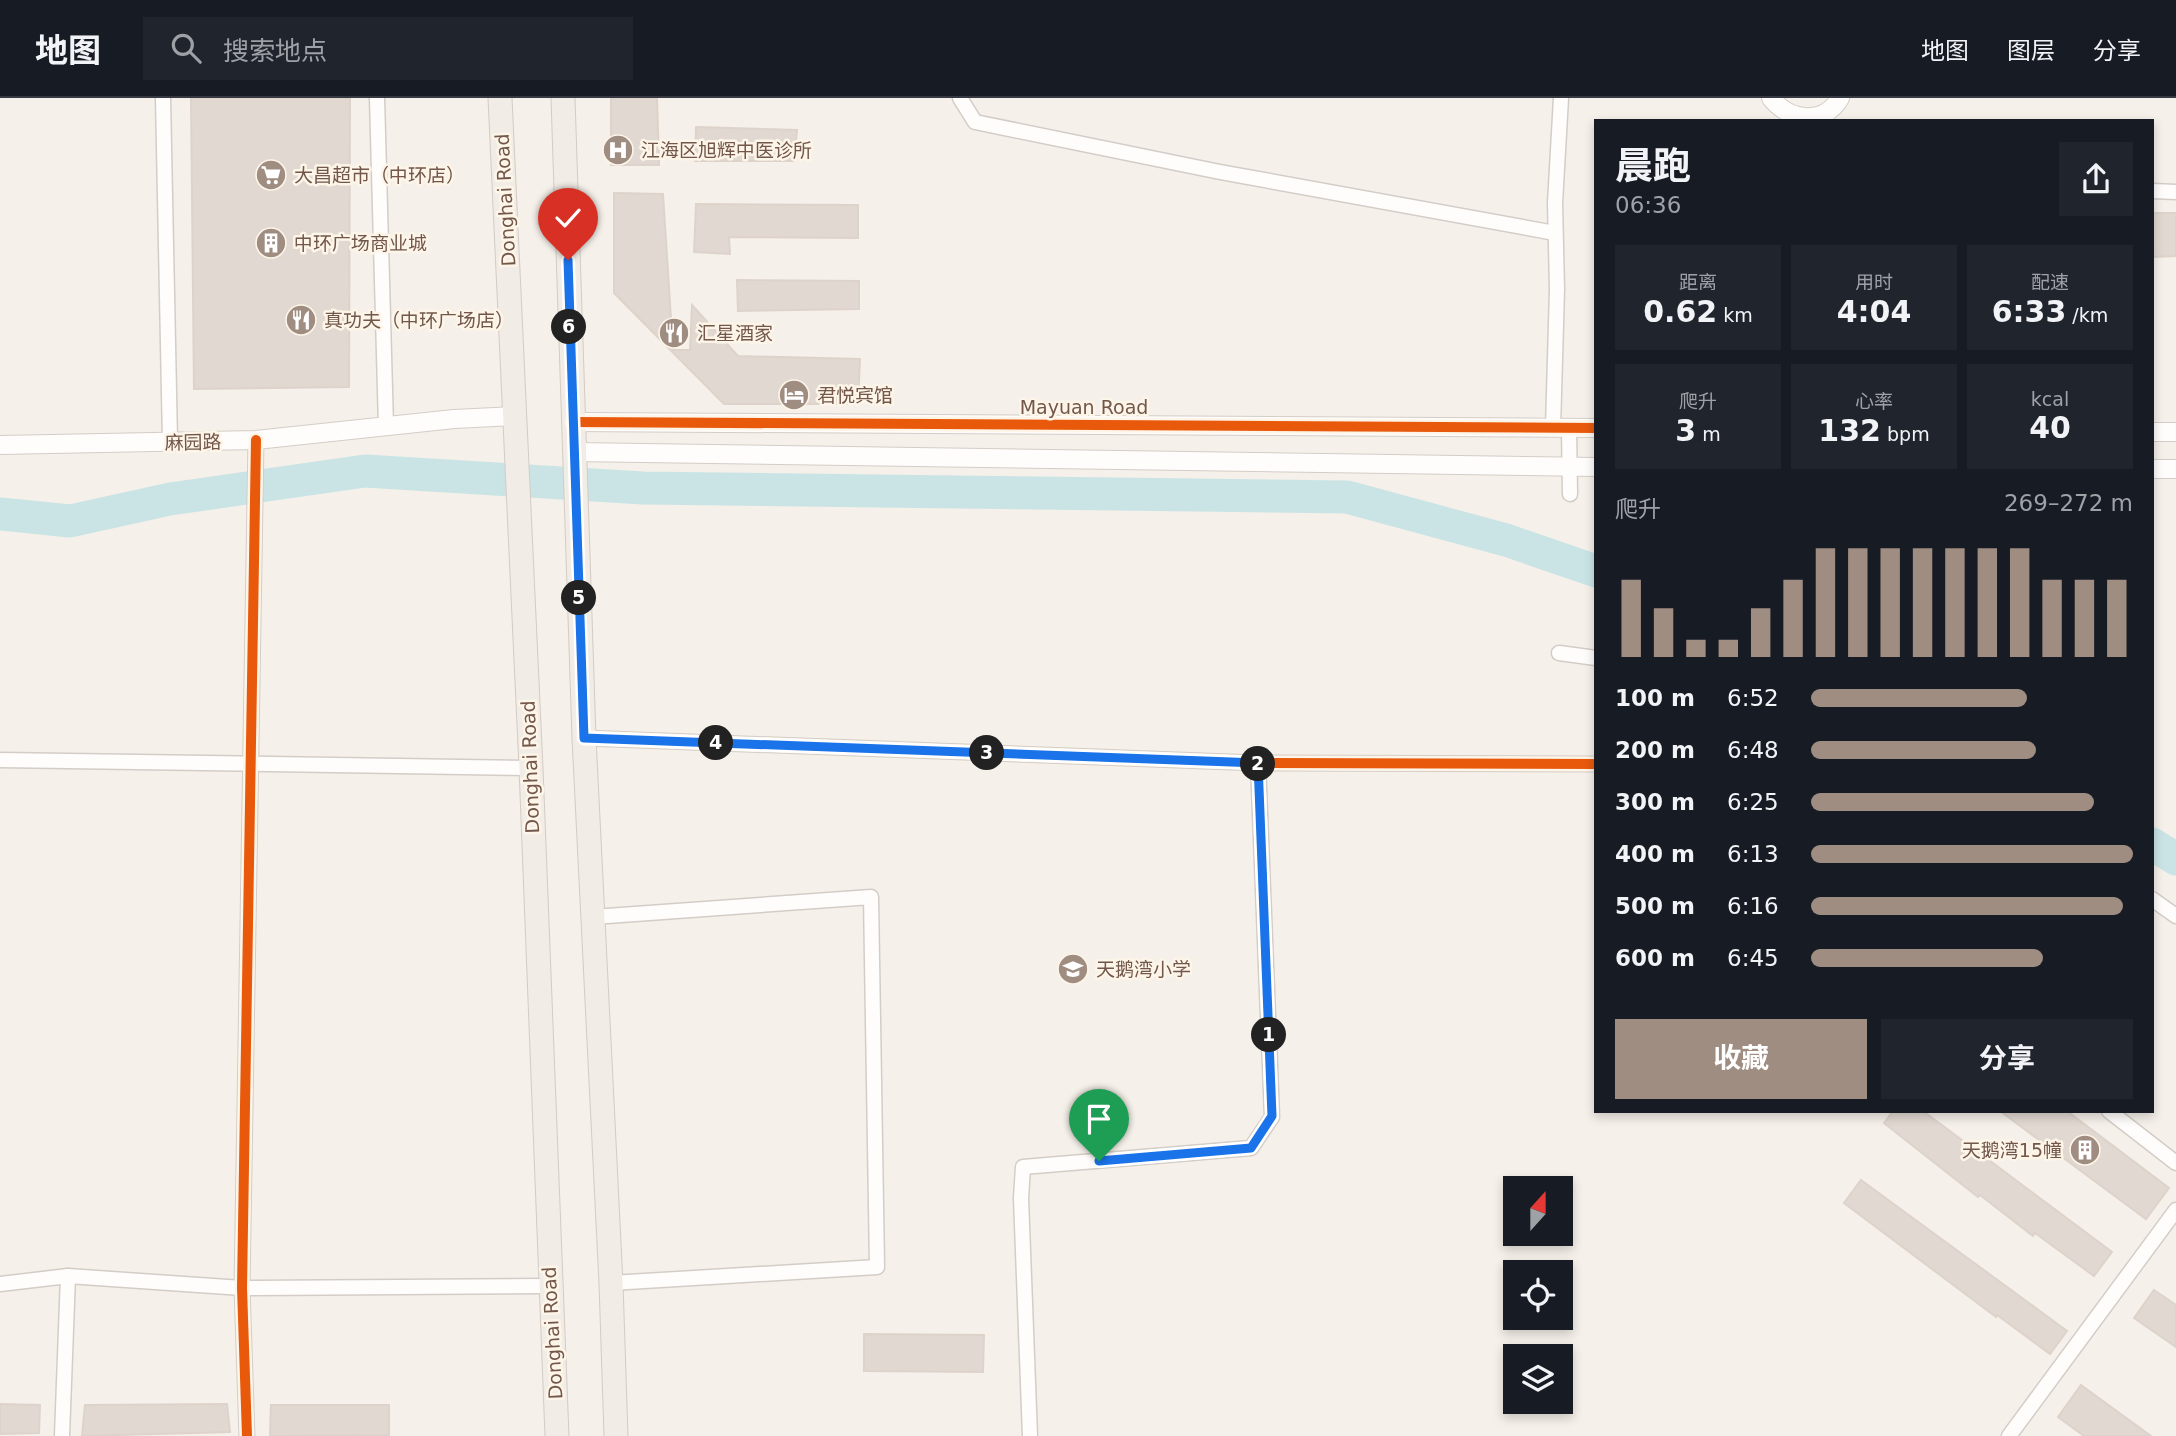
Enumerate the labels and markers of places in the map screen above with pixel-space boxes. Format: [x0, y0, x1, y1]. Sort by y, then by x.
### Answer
hospital icon: 江海区旭辉中医诊所 [601, 133, 635, 167]
place label: 江海区旭辉中医诊所 [641, 139, 812, 161]
supermarket icon: 大昌超市（中环店） [254, 158, 288, 192]
place label: 大昌超市（中环店） [294, 164, 465, 186]
pin [538, 188, 598, 260]
building icon: 中环广场商业城 [254, 226, 288, 260]
place label: 中环广场商业城 [294, 232, 427, 254]
restaurant icon: 真功夫（中环广场店） [284, 303, 318, 337]
place label: 真功夫（中环广场店） [324, 309, 514, 331]
pin: 6 [552, 310, 586, 344]
restaurant icon: 汇星酒家 [657, 316, 691, 350]
place label: 汇星酒家 [697, 322, 773, 344]
hotel icon: 君悦宾馆 [777, 378, 811, 412]
place label: 君悦宾馆 [817, 384, 893, 406]
pin: 5 [562, 580, 596, 616]
pin: 4 [698, 726, 734, 760]
pin: 3 [970, 736, 1004, 770]
pin: 2 [1240, 746, 1276, 782]
school or university icon: 天鹅湾小学 [1056, 952, 1090, 986]
place label: 天鹅湾小学 [1096, 958, 1191, 980]
pin: 1 [1252, 1018, 1286, 1052]
pin [1069, 1089, 1129, 1161]
building icon: 天鹅湾15幢 [2068, 1133, 2102, 1167]
place label: 天鹅湾15幢 [1962, 1139, 2062, 1161]

